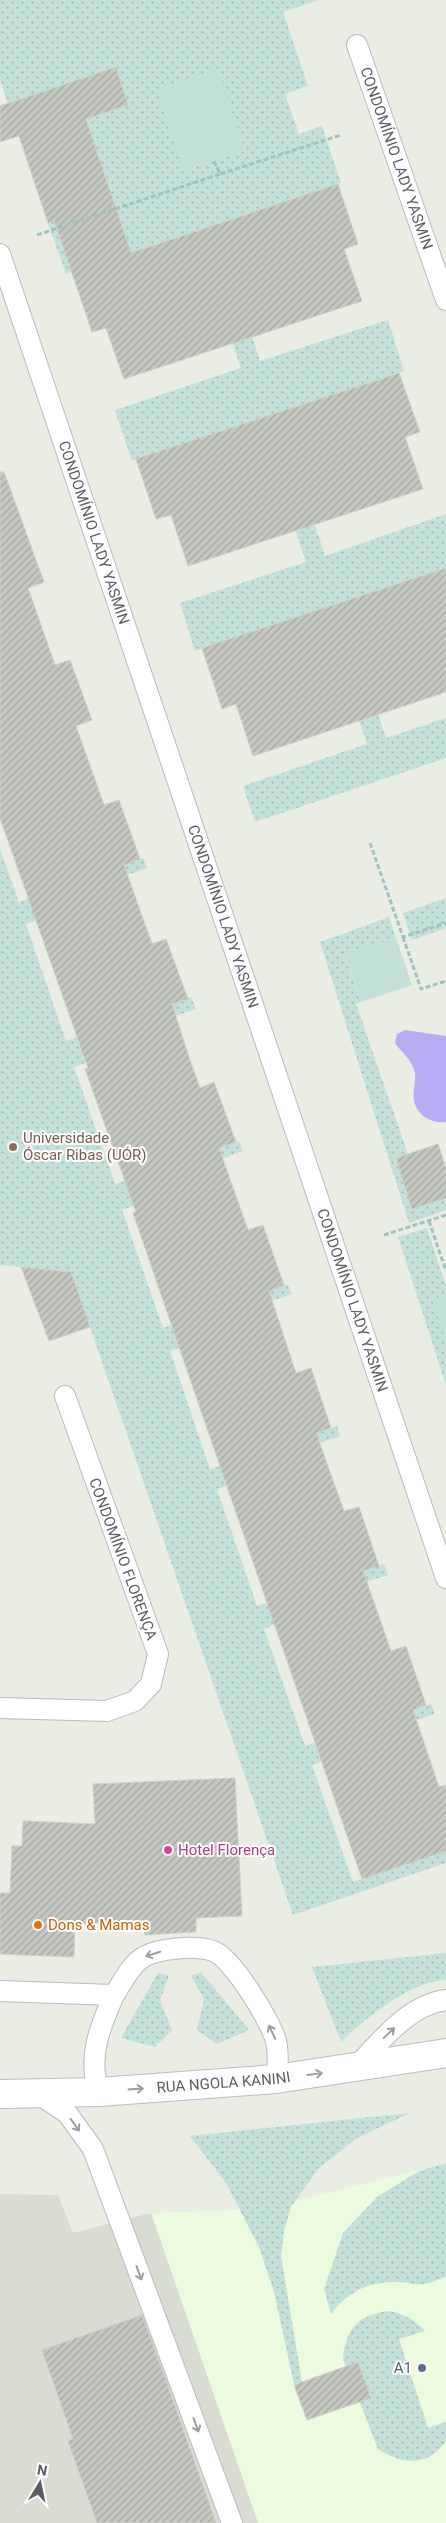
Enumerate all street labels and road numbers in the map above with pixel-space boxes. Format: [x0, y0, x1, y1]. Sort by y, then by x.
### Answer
street label: CONDOMÍNIO LADY YASMIN [356, 65, 437, 252]
street label: CONDOMÍNIO LADY YASMIN [55, 439, 133, 627]
street label: CONDOMÍNIO LADY YASMIN [184, 822, 262, 1010]
street label: CONDOMÍNIO LADY YASMIN [313, 1206, 392, 1394]
street label: CONDOMÍNIO FLORENÇA [85, 1475, 161, 1643]
street label: RUA NGOLA KANINI [156, 2068, 292, 2097]

